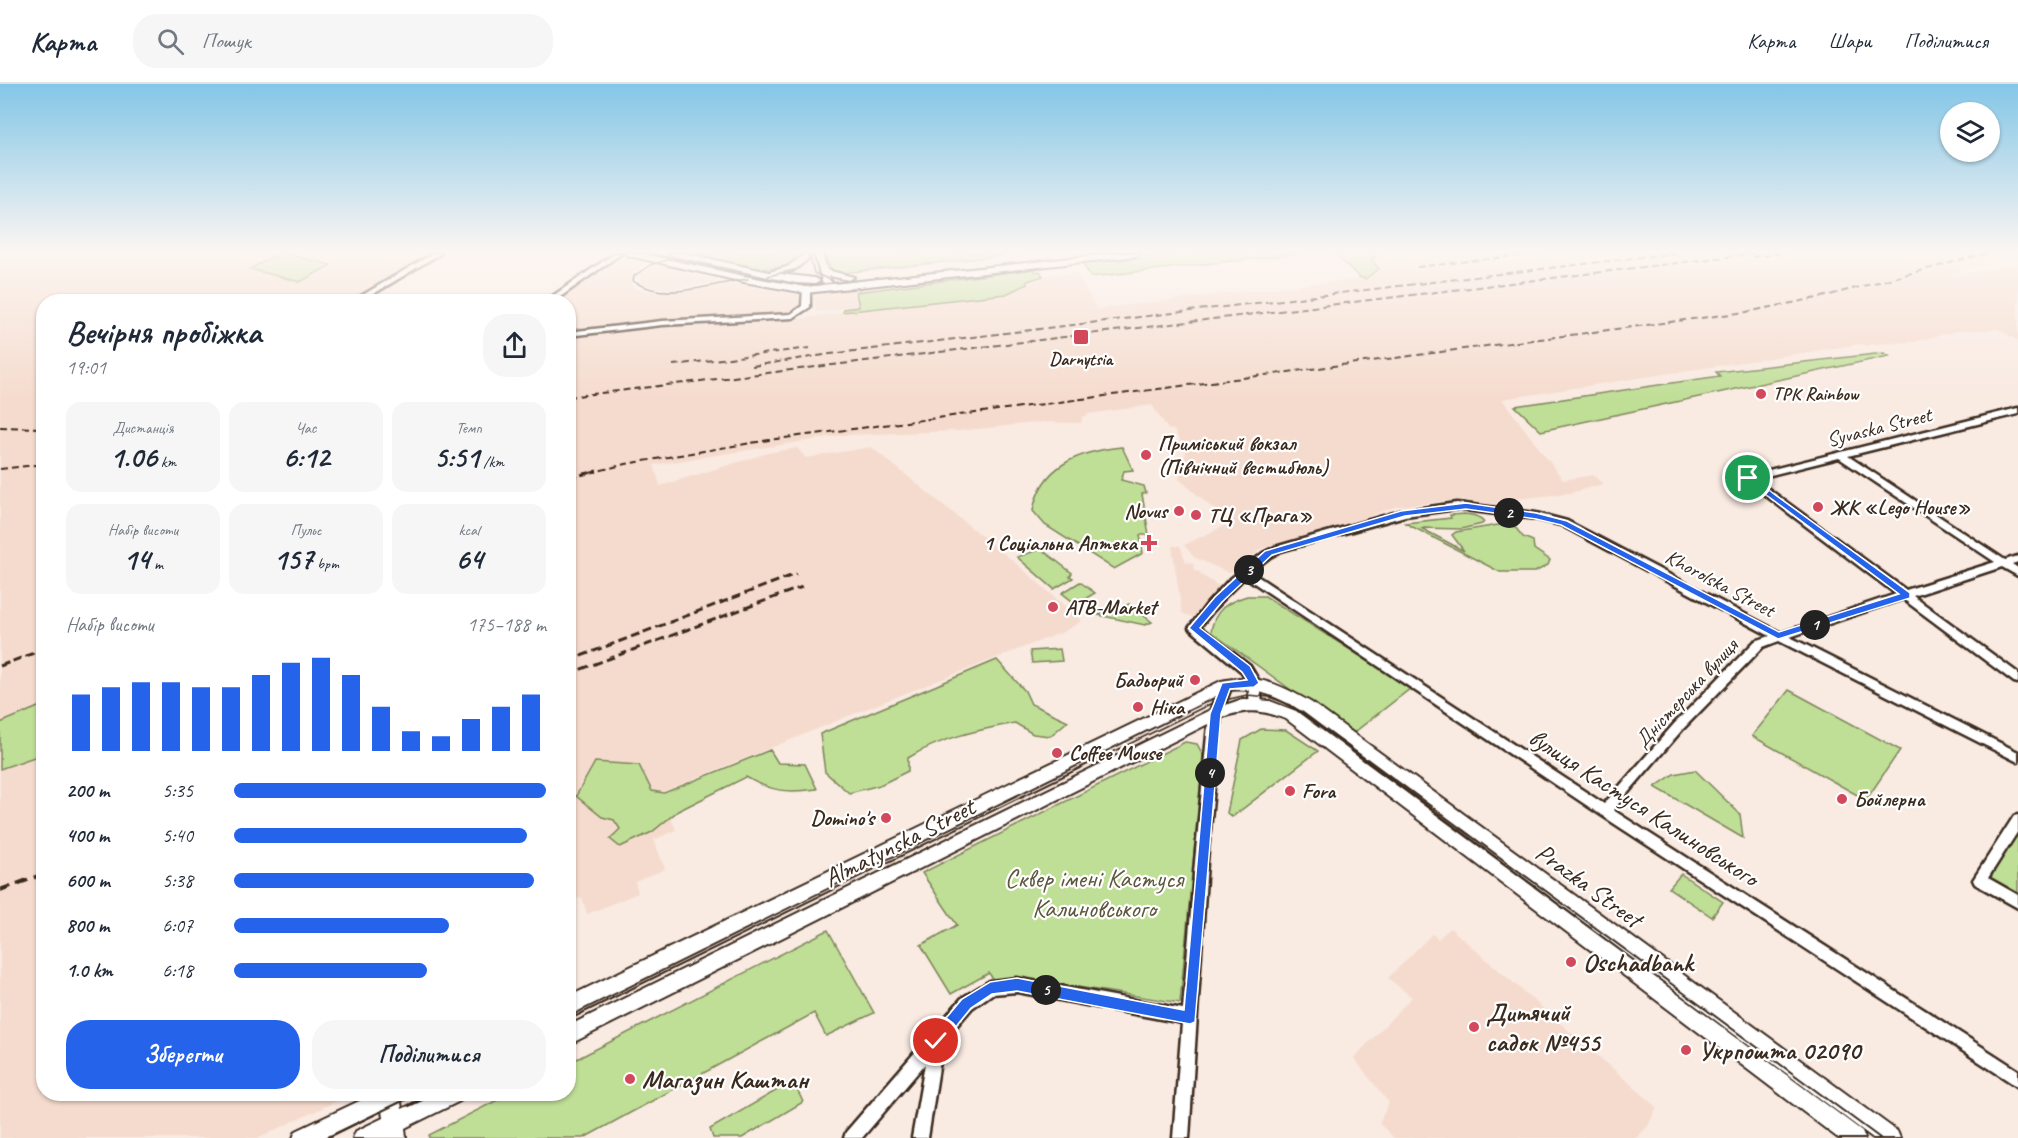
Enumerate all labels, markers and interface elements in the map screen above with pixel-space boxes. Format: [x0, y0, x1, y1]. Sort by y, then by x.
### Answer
search box [133, 14, 553, 68]
text: Карта [30, 24, 97, 59]
icon: search [154, 25, 187, 58]
text: Пошук [202, 27, 251, 55]
text: Карта [1747, 28, 1795, 54]
text: Шари [1828, 28, 1872, 54]
text: Поділитися [1905, 28, 1988, 54]
map controls [1940, 102, 2000, 162]
button: layers [1940, 102, 2000, 162]
text: Вечірня пробіжка [66, 311, 261, 353]
button: share [483, 314, 546, 377]
marker: Darnytsia [1072, 328, 1090, 346]
place label: Darnytsia [1050, 348, 1114, 370]
text: 19:01 [66, 355, 106, 380]
place label: ТРК Rainbow [1773, 383, 1860, 405]
marker: ТРК Rainbow [1754, 387, 1768, 401]
street label: Syvaska Street [1824, 401, 1936, 453]
text: Дистанція [112, 418, 174, 438]
text: Час [295, 418, 317, 438]
text: Темп [456, 418, 482, 438]
place label: Приміський вокзал (Північний вестибюль) [1158, 430, 1330, 480]
text: 1.06 [110, 438, 157, 476]
text: 6:12 [282, 438, 330, 476]
text: 5:51 [434, 438, 479, 476]
marker: Приміський вокзал (Північний вестибюль) [1139, 448, 1153, 462]
text: km [157, 452, 176, 472]
text: /km [479, 452, 504, 472]
pin [1722, 452, 1773, 503]
icon: arrive [1731, 461, 1764, 494]
place label: ЖК «Lego House» [1830, 494, 1970, 520]
place label: Novus [1124, 498, 1170, 524]
pin: 2 [1494, 498, 1524, 528]
marker: ЖК «Lego House» [1811, 500, 1825, 514]
place label: ТЦ «Прага» [1208, 502, 1312, 528]
text: 2 [1505, 503, 1513, 523]
marker: Novus [1172, 504, 1186, 518]
marker: ТЦ «Прага» [1189, 508, 1203, 522]
text: Набір висоти [108, 520, 178, 540]
text: Пульс [291, 520, 321, 540]
text: kcal [458, 520, 480, 540]
place label: 1 Соціальна Аптека [983, 530, 1139, 556]
marker: 1 Соціальна Аптека [1142, 536, 1156, 550]
text: 14 [123, 540, 150, 578]
text: 157 [273, 540, 313, 578]
text: 64 [455, 540, 483, 578]
street label: Khorolska Street [1661, 543, 1781, 624]
text: m [150, 554, 163, 574]
text: bpm [313, 554, 339, 574]
pin: 3 [1234, 555, 1264, 585]
text: 3 [1245, 560, 1253, 580]
place label: ATB-Market [1065, 594, 1159, 620]
marker: ATB-Market [1046, 600, 1060, 614]
pin: 1 [1800, 610, 1830, 640]
text: Набір висоти [66, 612, 153, 637]
text: 175–188 m [467, 612, 546, 637]
text: 1 [1811, 615, 1819, 635]
street label: Дністерська вулиця [1629, 632, 1744, 753]
place label: Бадьорий [1114, 667, 1185, 693]
marker: Бадьорий [1188, 673, 1202, 687]
place label: Ніка [1150, 694, 1186, 720]
marker: Ніка [1131, 700, 1145, 714]
street label: вулиця Кастуся Калиновського [1523, 721, 1767, 896]
place label: Coffee Mouse [1069, 740, 1163, 766]
marker: Coffee Mouse [1050, 746, 1064, 760]
pin: 4 [1195, 758, 1225, 788]
text: 4 [1206, 763, 1214, 783]
text: 200 m [66, 778, 109, 803]
text: 5:35 [162, 778, 193, 803]
place label: Fora [1302, 778, 1337, 804]
marker: Fora [1283, 784, 1297, 798]
place label: Бойлерна [1854, 786, 1926, 812]
street label: Almatynska Street [818, 789, 982, 895]
marker: Бойлерна [1835, 792, 1849, 806]
place label: Domino's [811, 805, 877, 831]
marker: Domino's [879, 811, 893, 825]
text: 400 m [66, 823, 109, 848]
text: 5:40 [162, 823, 193, 848]
street label: Prazka Street [1529, 836, 1651, 937]
park label: Сквер імені Кастуся Калиновського [1005, 862, 1185, 925]
text: 600 m [66, 868, 110, 893]
text: 5:38 [162, 868, 193, 893]
text: 800 m [66, 913, 109, 938]
text: 6:07 [162, 913, 193, 938]
place label: Oschadbank [1583, 946, 1695, 979]
marker: Oschadbank [1564, 955, 1578, 969]
text: 1.0 km [66, 958, 113, 983]
text: 6:18 [162, 958, 193, 983]
pin: 5 [1031, 975, 1061, 1005]
text: 5 [1043, 980, 1049, 1000]
place label: Дитячий садок №455 [1486, 996, 1602, 1059]
pin [910, 1015, 961, 1066]
button: Зберегти [66, 1020, 300, 1089]
button: Поділитися [312, 1020, 546, 1089]
marker: Дитячий садок №455 [1467, 1020, 1481, 1034]
icon: check [919, 1024, 952, 1057]
place label: Укрпошта 02090 [1698, 1034, 1863, 1067]
marker: Укрпошта 02090 [1679, 1043, 1693, 1057]
place label: Магазин Каштан [642, 1063, 811, 1096]
marker: Магазин Каштан [623, 1072, 637, 1086]

